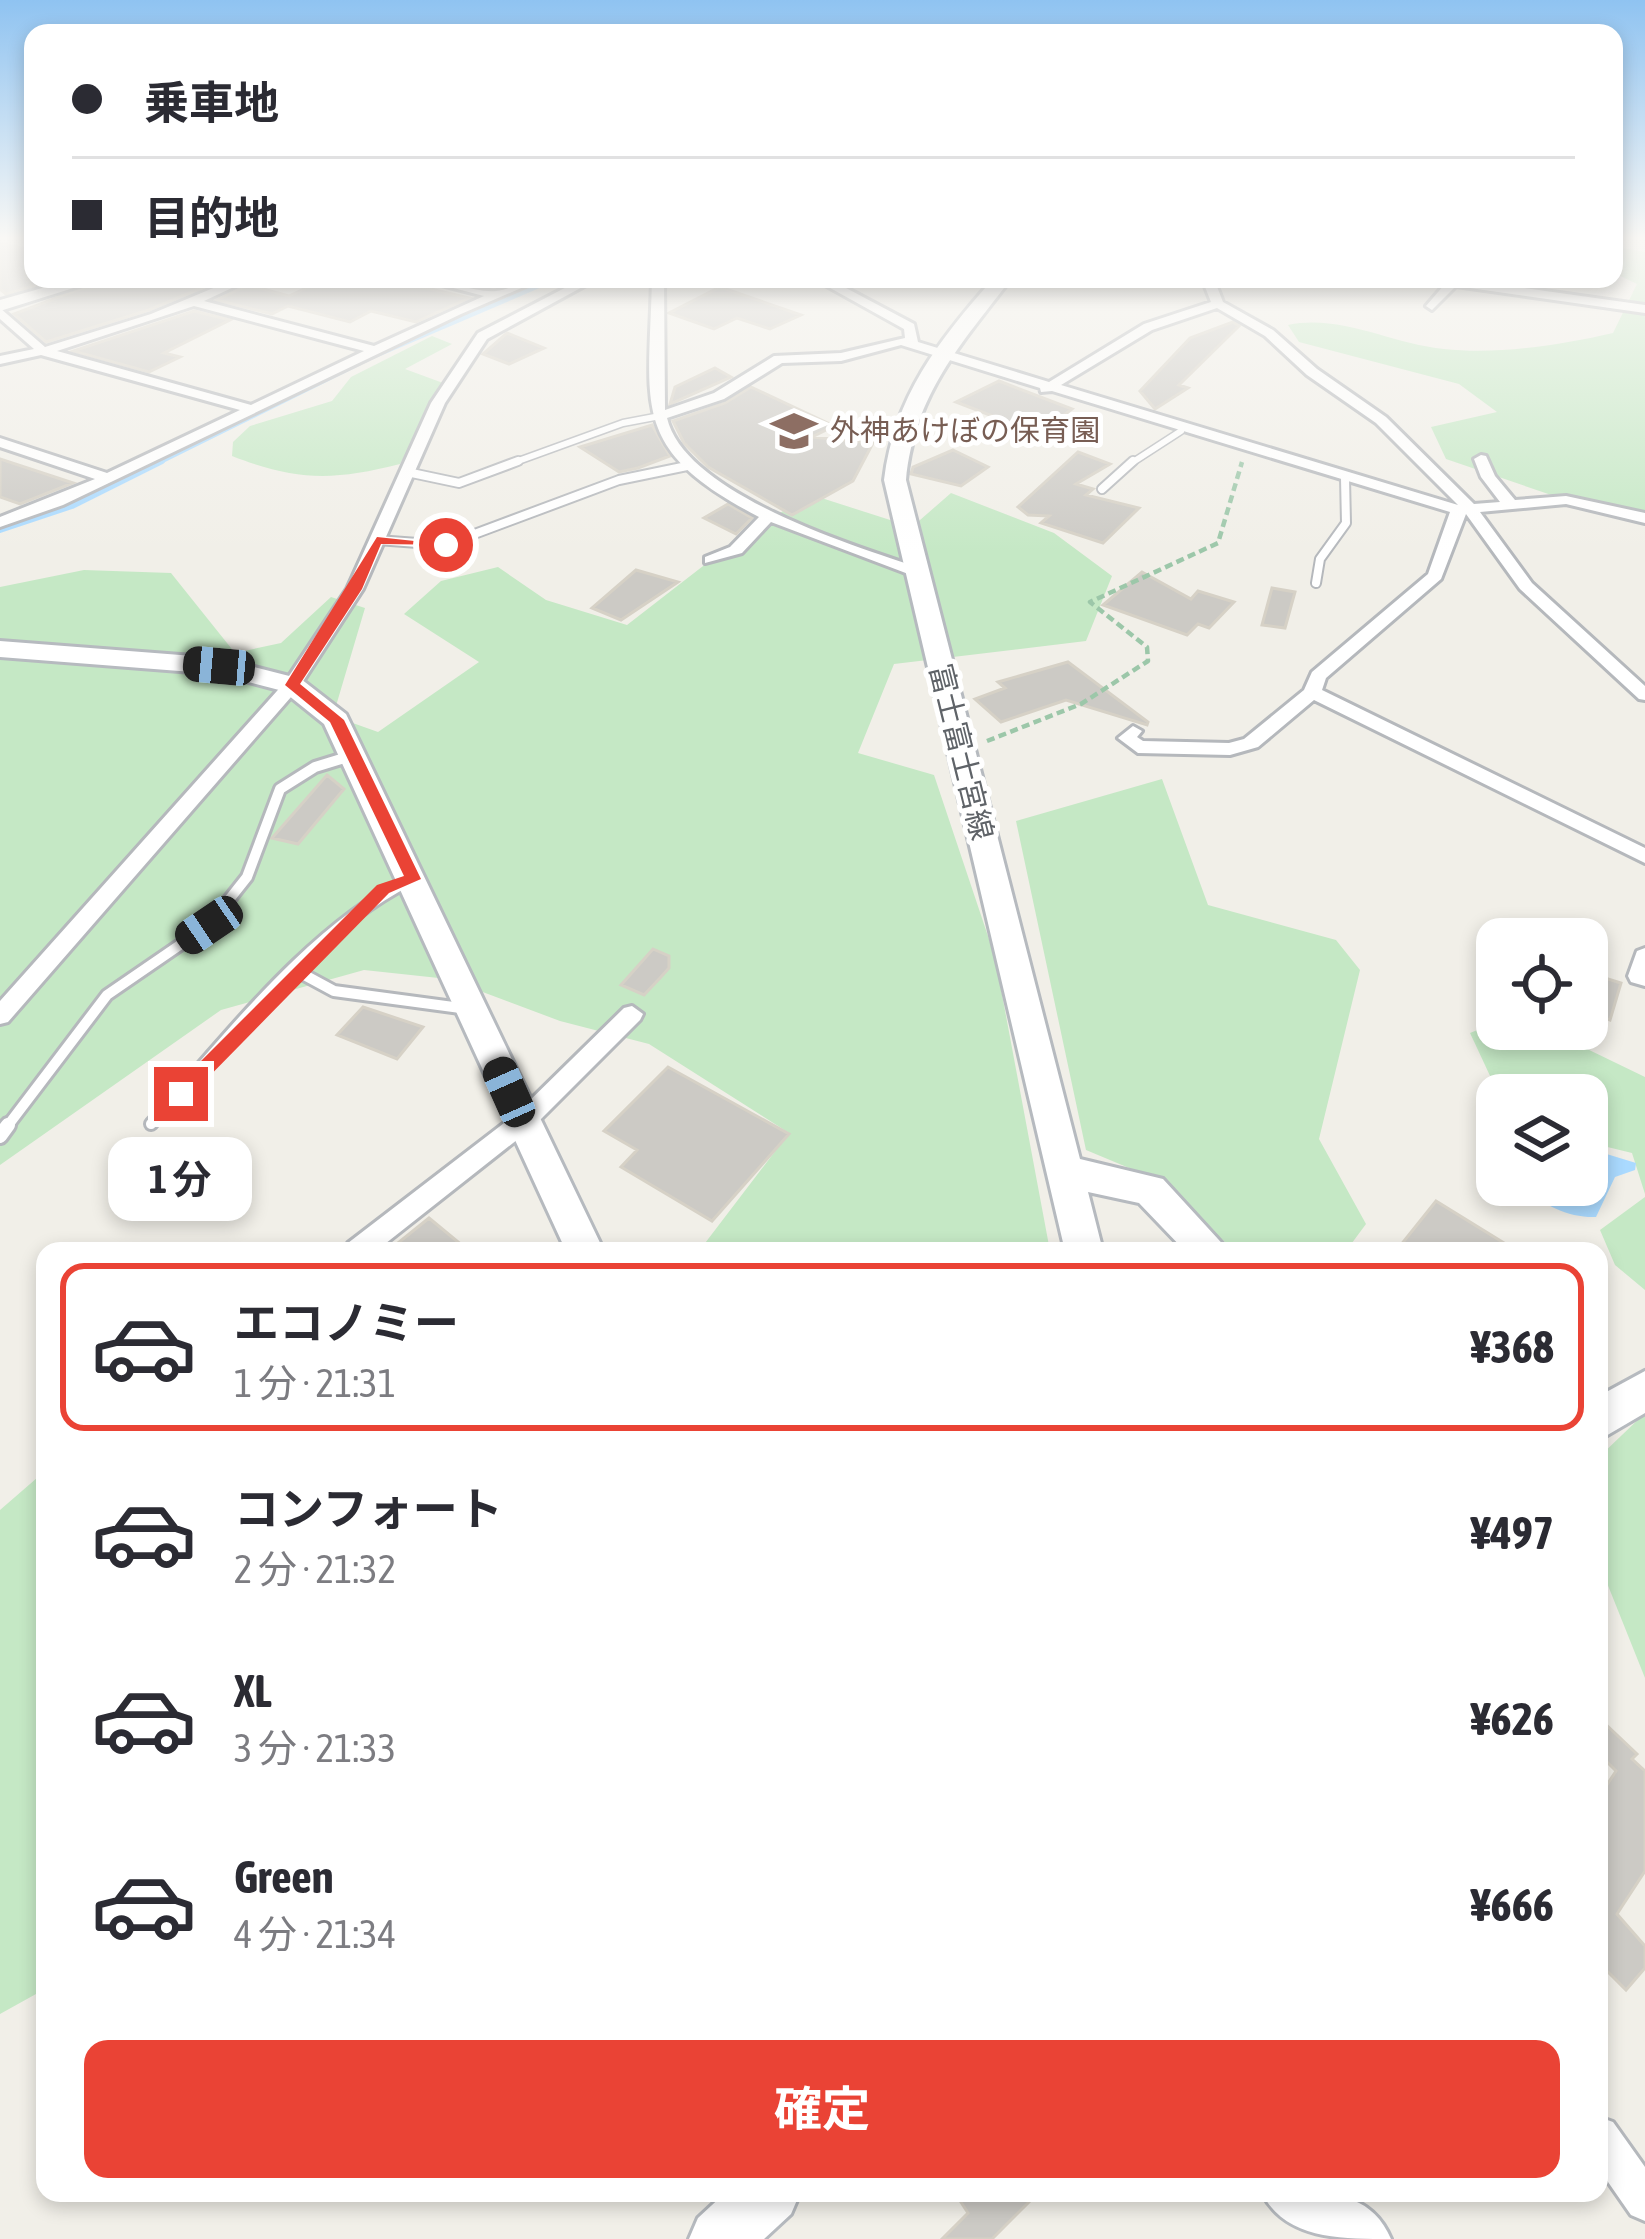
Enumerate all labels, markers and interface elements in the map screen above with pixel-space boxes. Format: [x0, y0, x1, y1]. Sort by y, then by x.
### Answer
text: 乗車地 [144, 77, 279, 129]
text: 目的地 [144, 192, 279, 244]
school or university icon: 外神あけぼの保育園 [769, 406, 819, 456]
place label: 外神あけぼの保育園 [830, 413, 1100, 447]
route start [419, 518, 473, 572]
car [182, 645, 256, 687]
street label: 富士富士宮線 [924, 660, 1000, 843]
car [169, 890, 249, 960]
map controls [1476, 918, 1608, 1206]
button: locate [1476, 918, 1608, 1050]
car [478, 1052, 540, 1132]
route end [154, 1067, 208, 1121]
button: layers [1476, 1074, 1608, 1206]
callout: 1 分 [109, 1136, 253, 1220]
text: 1 分 [149, 1157, 211, 1201]
icon: car [90, 1293, 198, 1401]
text: エコノミー [234, 1297, 459, 1349]
text: ¥368 [1471, 1321, 1554, 1373]
text: 1 分 · 21:31 [234, 1361, 396, 1405]
icon: car [90, 1479, 198, 1587]
text: コンフォート [234, 1483, 503, 1535]
text: ¥497 [1471, 1507, 1554, 1559]
text: 2 分 · 21:32 [234, 1547, 396, 1591]
icon: car [90, 1665, 198, 1773]
text: XL [234, 1665, 272, 1717]
text: ¥626 [1471, 1693, 1554, 1745]
text: 3 分 · 21:33 [234, 1726, 396, 1770]
icon: car [90, 1851, 198, 1959]
text: Green [234, 1851, 334, 1903]
text: ¥666 [1471, 1879, 1554, 1931]
text: 4 分 · 21:34 [234, 1912, 396, 1956]
button: 確定 [84, 2040, 1560, 2178]

